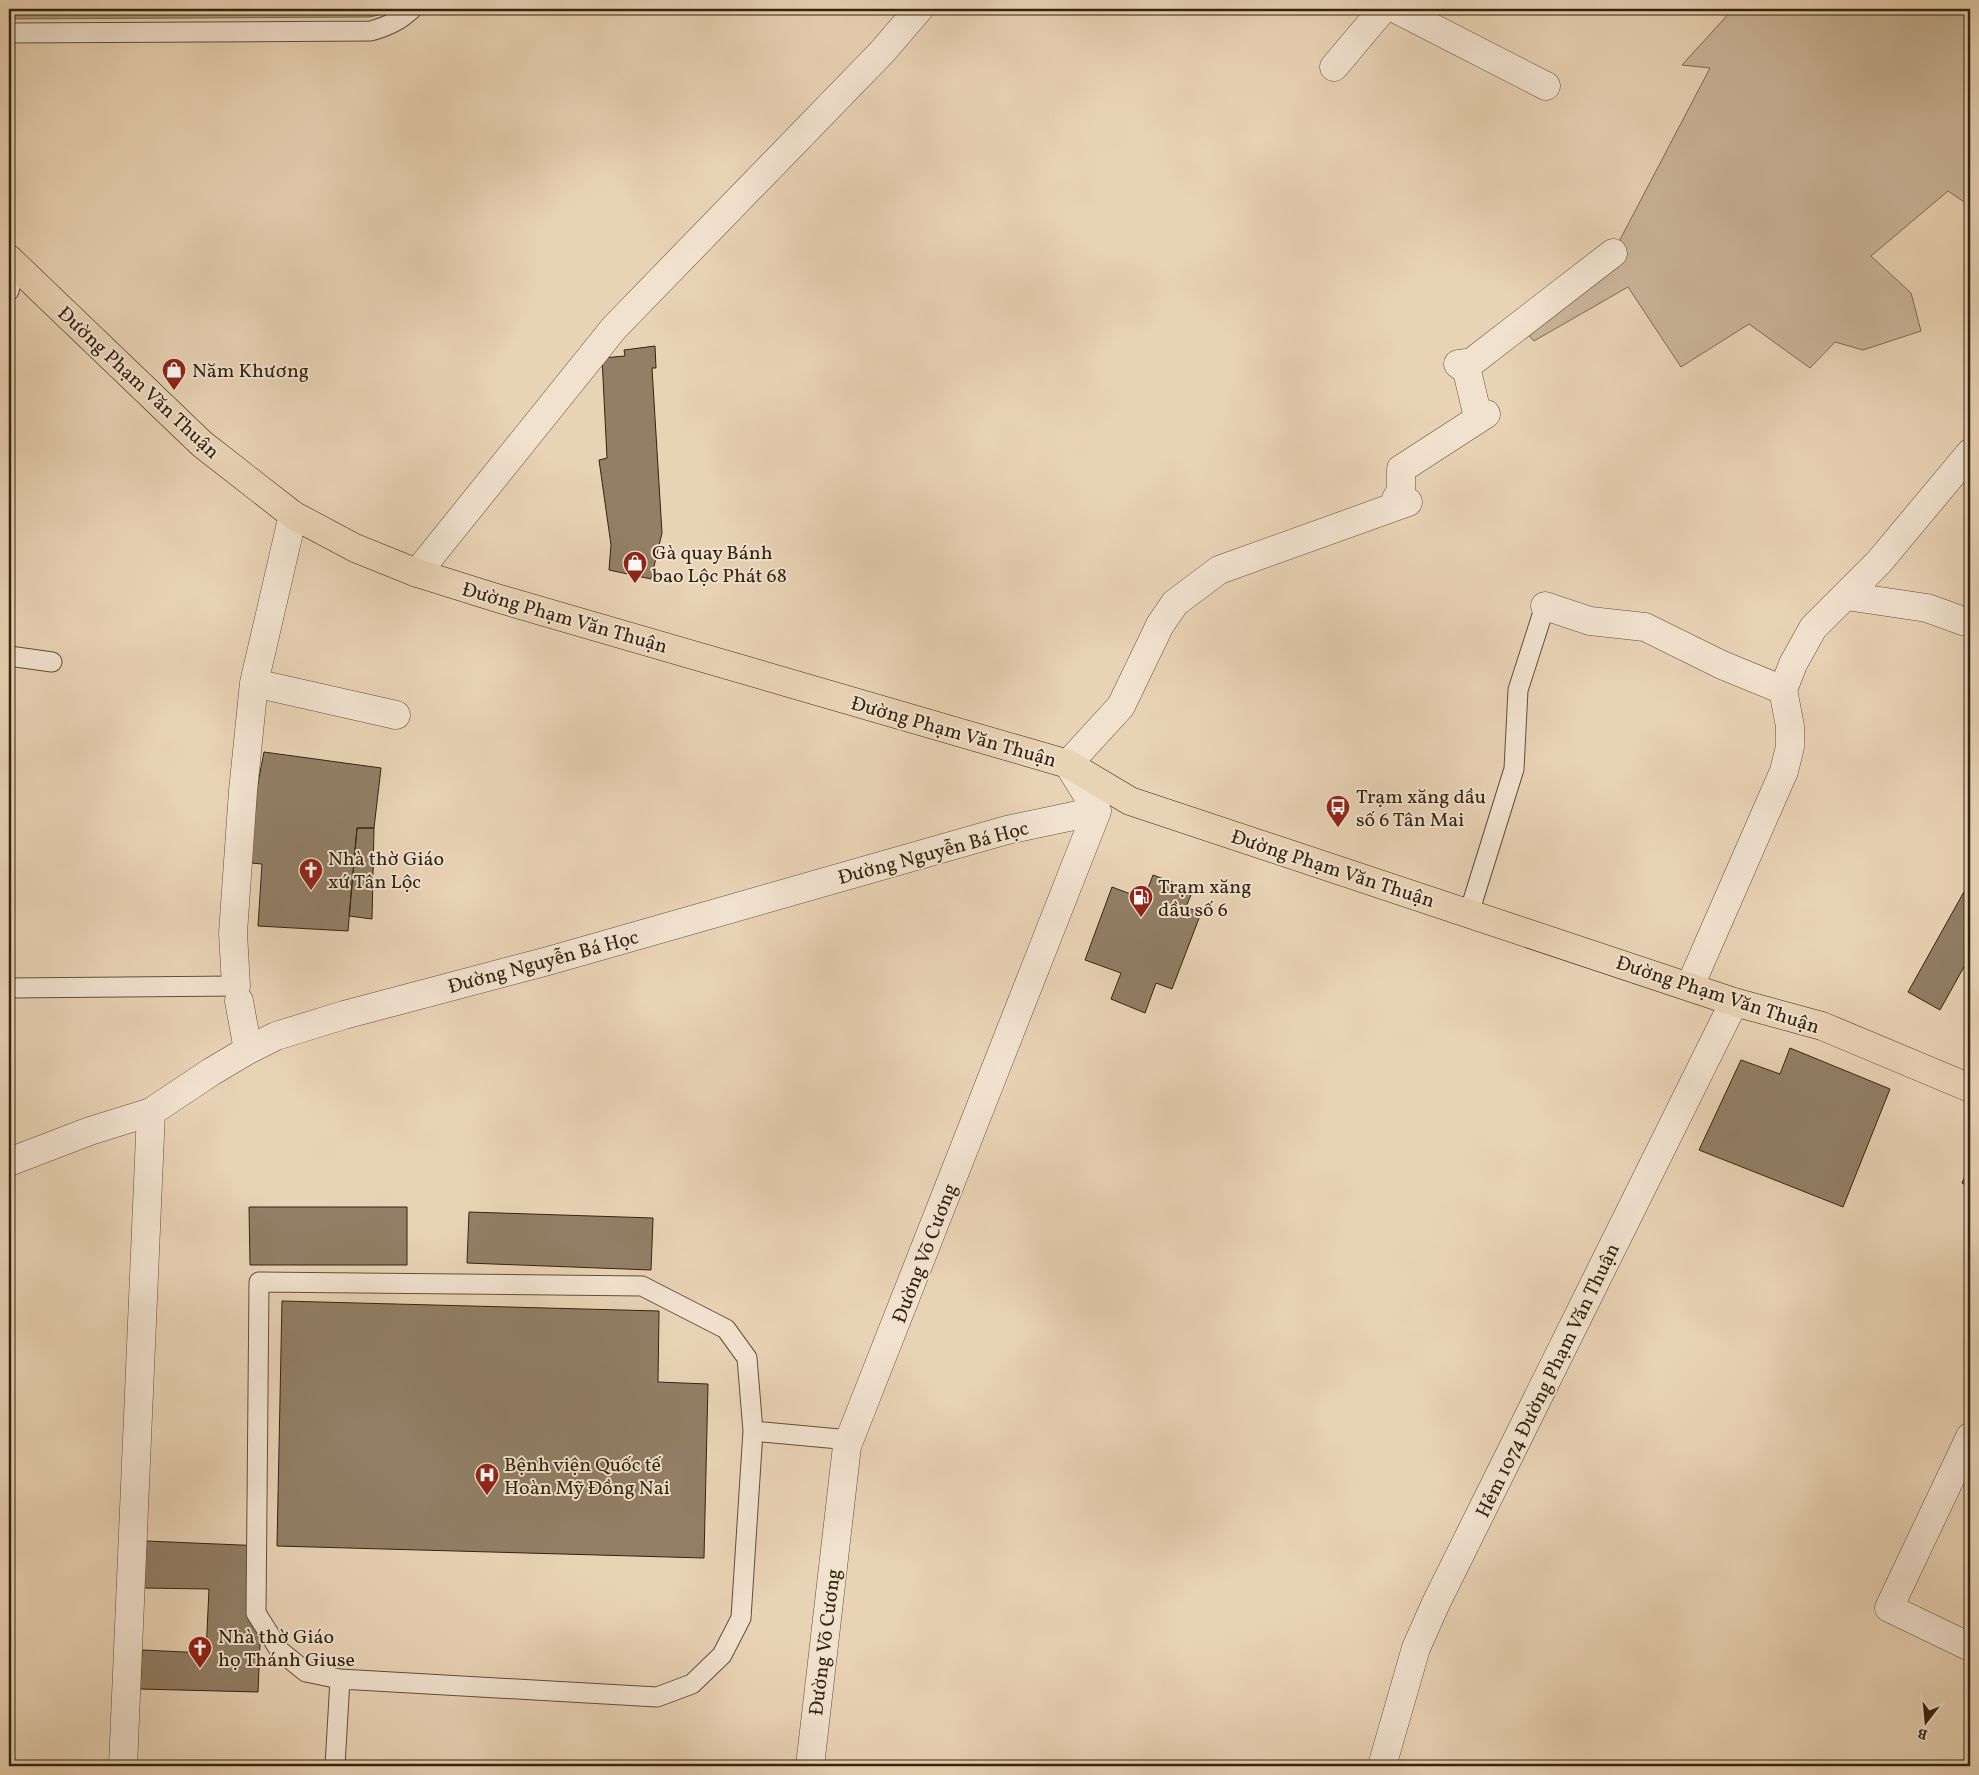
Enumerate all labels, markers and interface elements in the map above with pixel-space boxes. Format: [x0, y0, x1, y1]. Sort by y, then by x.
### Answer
street label: Đường Phạm Văn Thuận [50, 301, 225, 466]
shop icon: Năm Khương [161, 357, 187, 391]
place label: Năm Khương [192, 358, 309, 386]
place label: Gà quay Bánh bao Lộc Phát 68 [652, 540, 787, 591]
shop icon: Gà quay Bánh bao Lộc Phát 68 [622, 550, 648, 584]
street label: Đường Phạm Văn Thuận [458, 576, 671, 662]
street label: Đường Phạm Văn Thuận [847, 690, 1060, 776]
place label: Trạm xăng dầu số 6 Tân Mai [1356, 784, 1486, 835]
bus stop icon: Trạm xăng dầu số 6 Tân Mai [1325, 794, 1351, 828]
street label: Đường Nguyễn Bá Học [835, 815, 1032, 893]
street label: Đường Phạm Văn Thuận [1227, 824, 1438, 916]
place label: Nhà thờ Giáo xứ Tân Lộc [328, 846, 444, 897]
church icon: Nhà thờ Giáo xứ Tân Lộc [298, 857, 324, 891]
place label: Trạm xăng dầu số 6 [1158, 874, 1251, 925]
fuel station icon: Trạm xăng dầu số 6 [1128, 884, 1154, 918]
street label: Đường Nguyễn Bá Học [445, 924, 642, 1002]
street label: Đường Phạm Văn Thuận [1612, 950, 1823, 1042]
street label: Đường Võ Cương [886, 1180, 965, 1328]
street label: Hẻm 1074 Đường Phạm Văn Thuận [1470, 1239, 1628, 1523]
place label: Bệnh viện Quốc tế Hoàn Mỹ Đồng Nai [504, 1452, 670, 1503]
hospital icon: Bệnh viện Quốc tế Hoàn Mỹ Đồng Nai [474, 1462, 500, 1496]
street label: Đường Võ Cương [803, 1567, 849, 1717]
place label: Nhà thờ Giáo họ Thánh Giuse [218, 1624, 355, 1675]
church icon: Nhà thờ Giáo họ Thánh Giuse [187, 1635, 213, 1669]
north arrow [1902, 1698, 1952, 1748]
text: B [1916, 1723, 1930, 1743]

